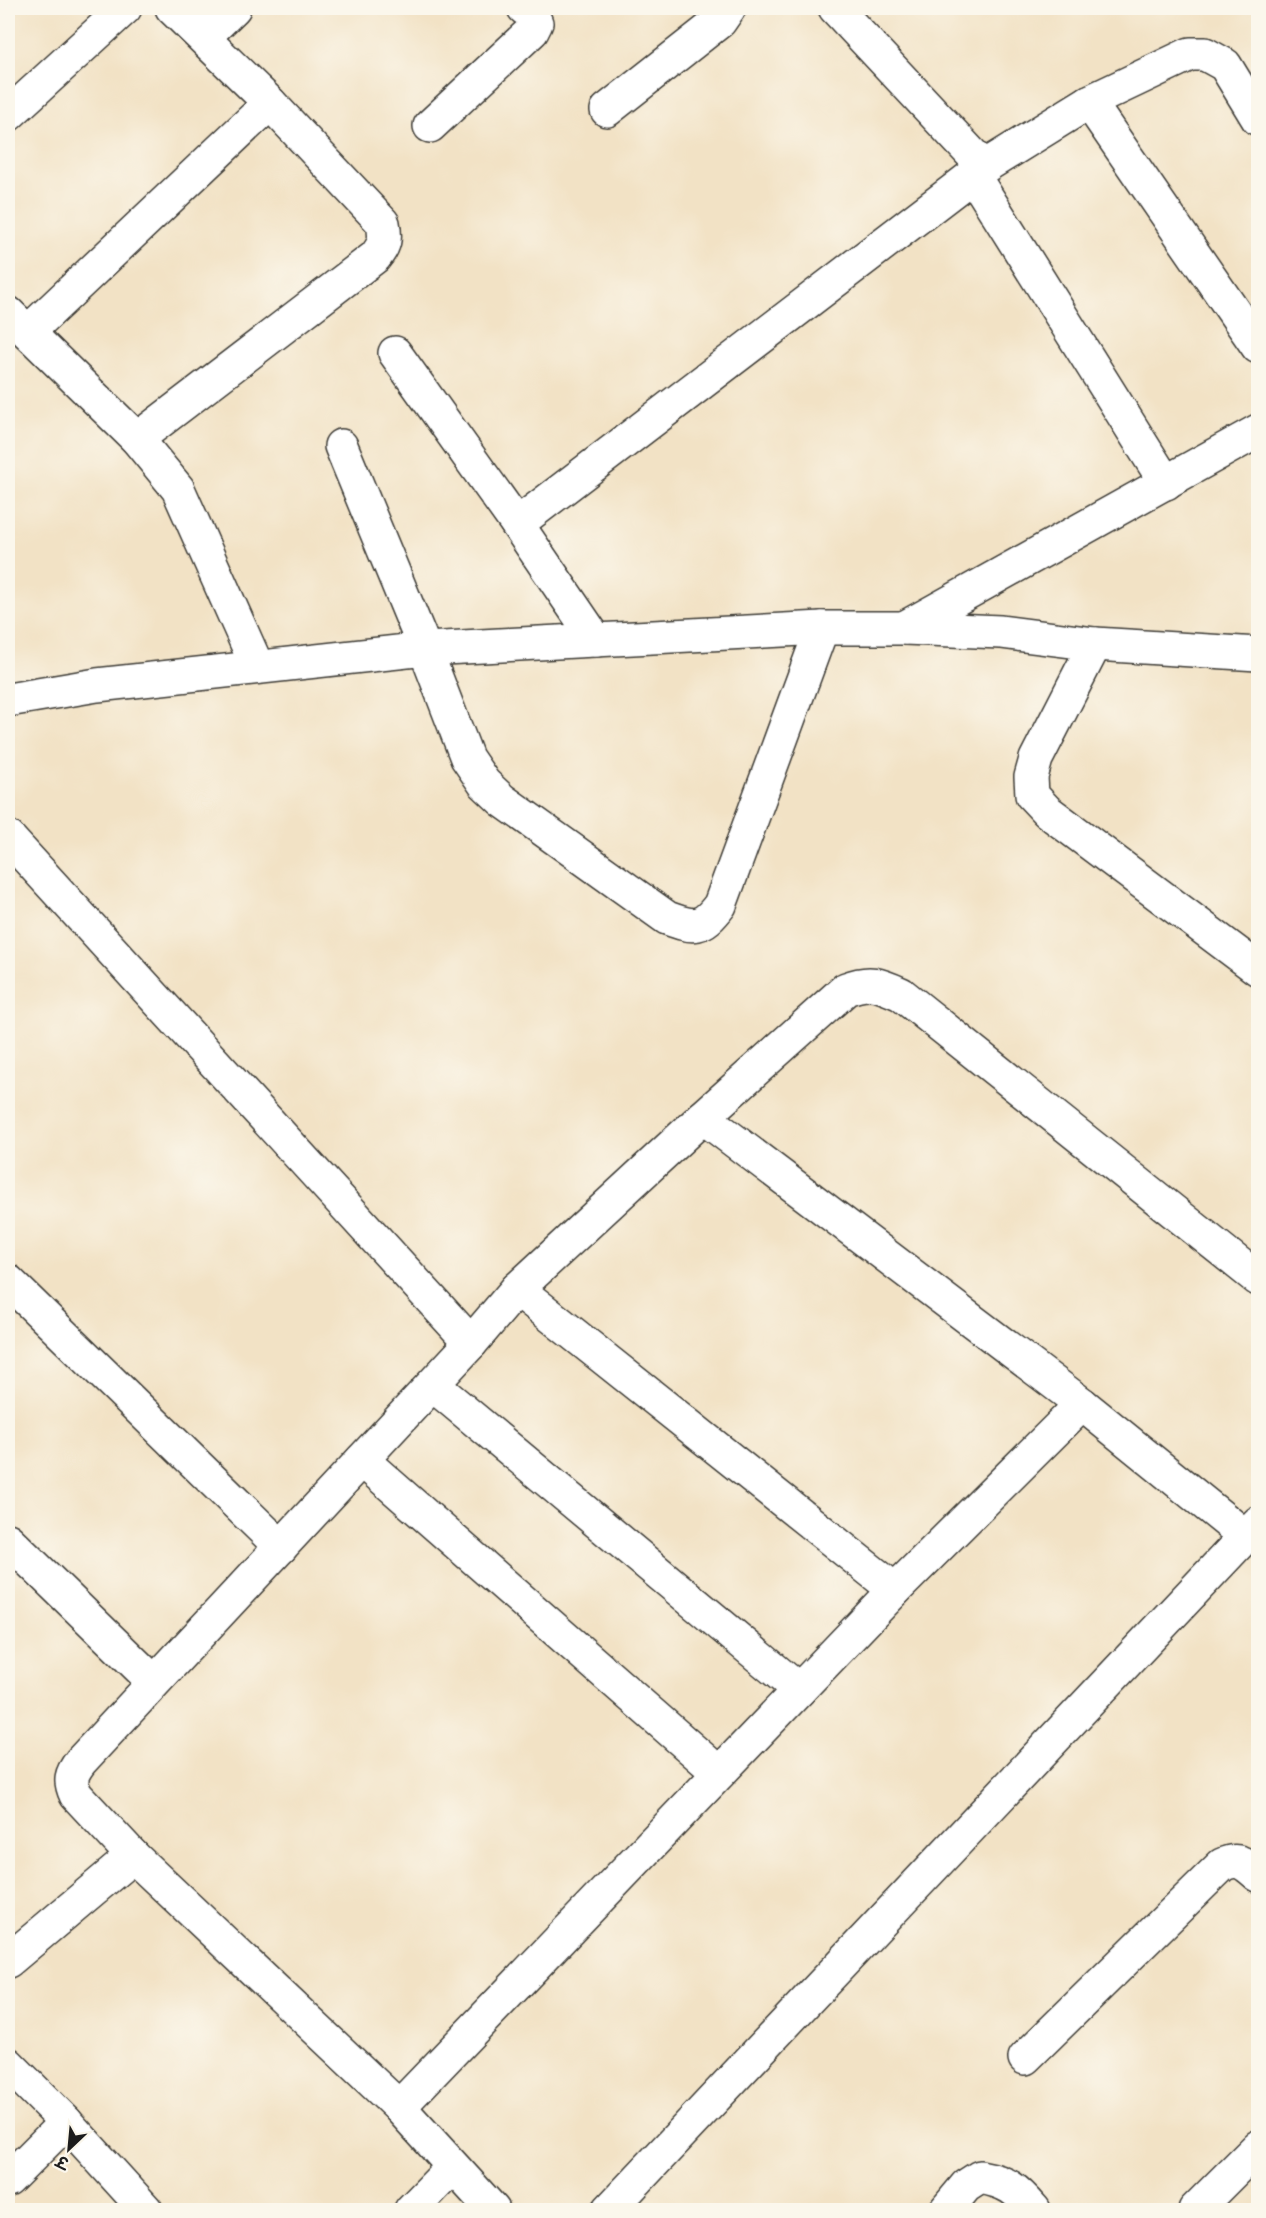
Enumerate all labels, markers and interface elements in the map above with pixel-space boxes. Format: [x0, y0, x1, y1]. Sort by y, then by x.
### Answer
north arrow [39, 2119, 99, 2179]
text: उ [52, 2151, 73, 2175]

